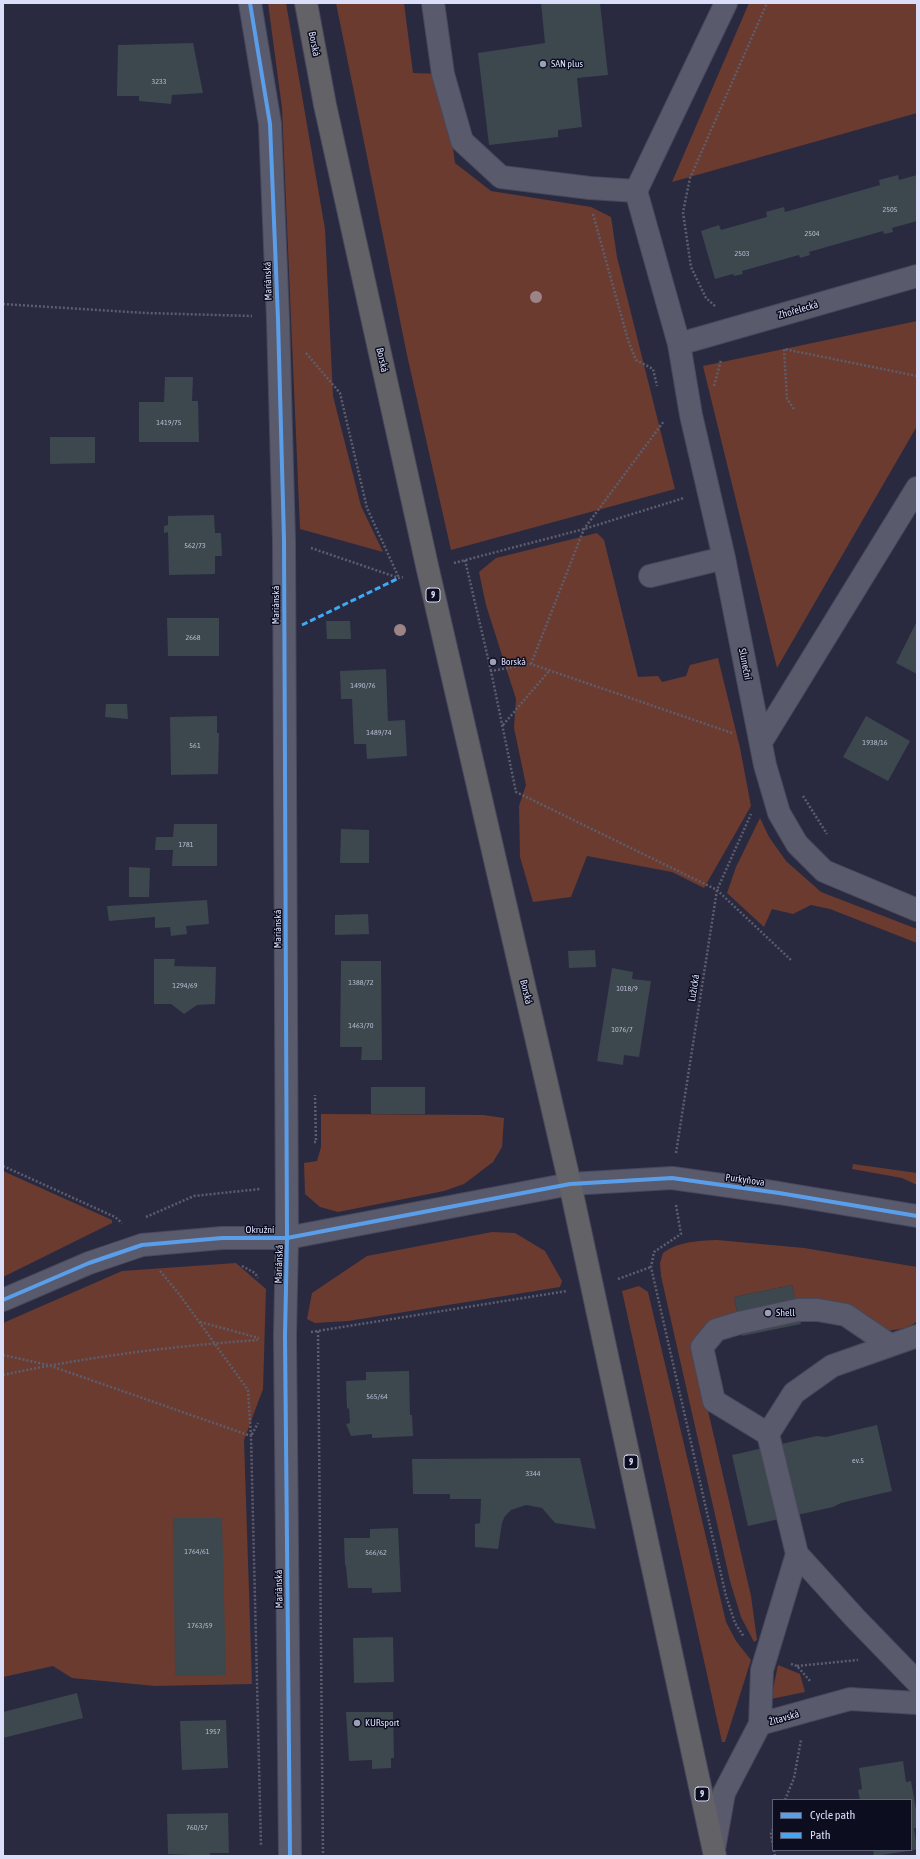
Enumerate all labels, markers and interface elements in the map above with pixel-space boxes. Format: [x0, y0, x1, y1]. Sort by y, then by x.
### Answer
street label: Borská [306, 31, 322, 57]
place label: SAN plus [551, 58, 583, 70]
marker: SAN plus [538, 59, 548, 69]
house number: 3233 [151, 76, 167, 86]
house number: 2505 [882, 204, 898, 214]
house number: 2504 [804, 228, 820, 238]
house number: 2503 [734, 248, 750, 258]
street label: Mariánská [261, 261, 275, 301]
street label: Zhořelecká [776, 299, 820, 321]
street label: Borská [374, 347, 390, 373]
house number: 1419/75 [156, 417, 182, 427]
house number: 562/73 [184, 540, 206, 550]
street label: Mariánská [270, 586, 282, 624]
road number: 9 [426, 588, 440, 602]
house number: 2668 [185, 632, 201, 642]
street label: Sluneční [736, 647, 754, 681]
place label: Borská [501, 656, 526, 668]
marker: Borská [488, 657, 498, 667]
house number: 1490/76 [350, 680, 376, 690]
house number: 1489/74 [366, 727, 392, 737]
house number: 1938/16 [862, 737, 888, 747]
house number: 561 [189, 740, 201, 750]
house number: 1781 [178, 839, 194, 849]
street label: Mariánská [272, 910, 284, 948]
street label: Lužická [686, 974, 702, 1002]
house number: 1388/72 [348, 977, 374, 987]
street label: Borská [517, 978, 535, 1006]
house number: 1294/69 [172, 980, 198, 990]
house number: 1018/9 [616, 983, 638, 993]
house number: 1463/70 [348, 1020, 374, 1030]
house number: 1076/7 [611, 1024, 633, 1034]
street label: Purkyňova [725, 1171, 765, 1189]
street label: Okružní [246, 1224, 274, 1236]
street label: Mariánská [272, 1244, 286, 1284]
place label: Shell [776, 1307, 795, 1319]
marker: Shell [763, 1308, 773, 1318]
house number: 565/64 [366, 1391, 388, 1401]
road number: 9 [624, 1455, 638, 1469]
house number: ev.5 [852, 1455, 864, 1465]
house number: 3344 [525, 1468, 541, 1478]
house number: 1764/61 [184, 1546, 210, 1556]
house number: 566/62 [365, 1547, 387, 1557]
street label: Mariánská [273, 1570, 285, 1608]
house number: 1763/59 [187, 1620, 213, 1630]
street label: Žitavská [767, 1708, 801, 1728]
place label: KURsport [365, 1717, 399, 1729]
marker: KURsport [352, 1718, 362, 1728]
house number: 1957 [205, 1726, 221, 1736]
road number: 9 [695, 1787, 709, 1801]
legend [772, 1799, 912, 1851]
text: Cycle path [810, 1808, 855, 1822]
house number: 760/57 [186, 1822, 208, 1832]
text: Path [810, 1828, 831, 1842]

